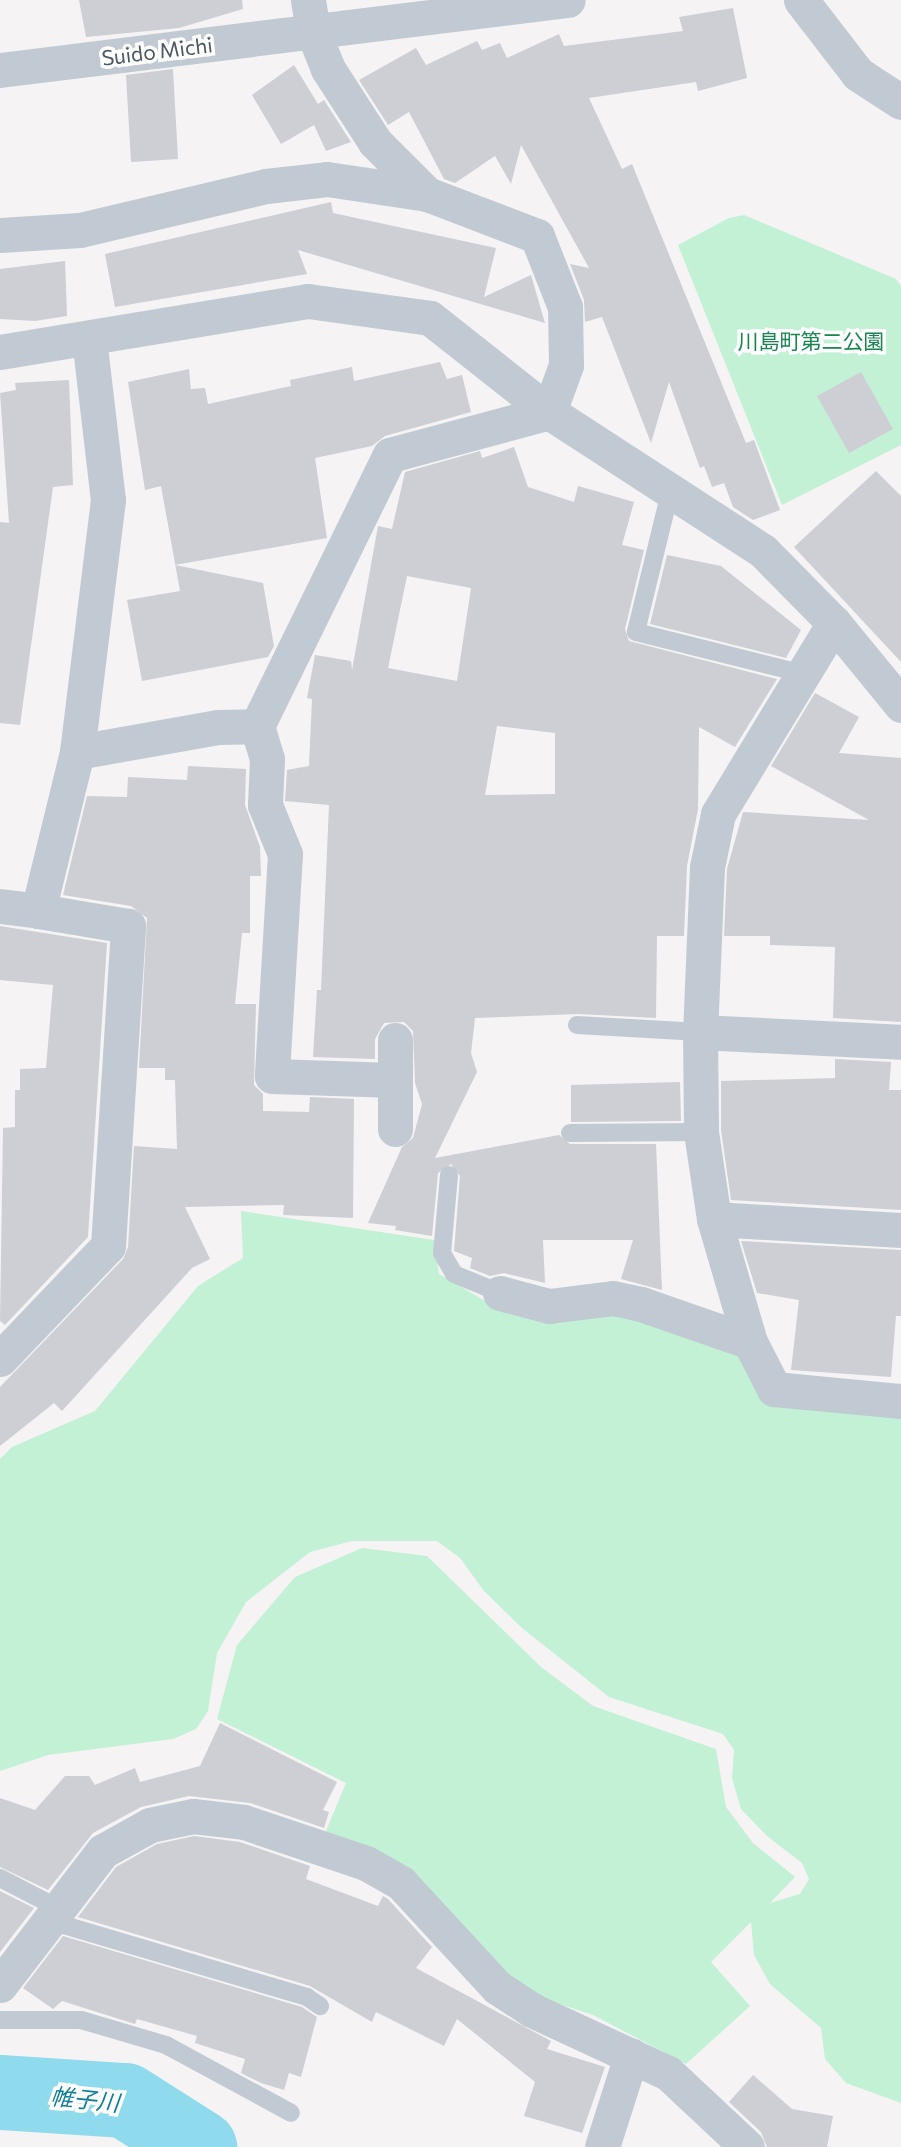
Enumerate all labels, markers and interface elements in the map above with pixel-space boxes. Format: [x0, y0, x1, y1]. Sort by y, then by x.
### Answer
street label: Suido Michi [100, 32, 214, 70]
park label: 川島町第二公園 [738, 328, 884, 354]
water label: 帷子川 [49, 2082, 121, 2116]

